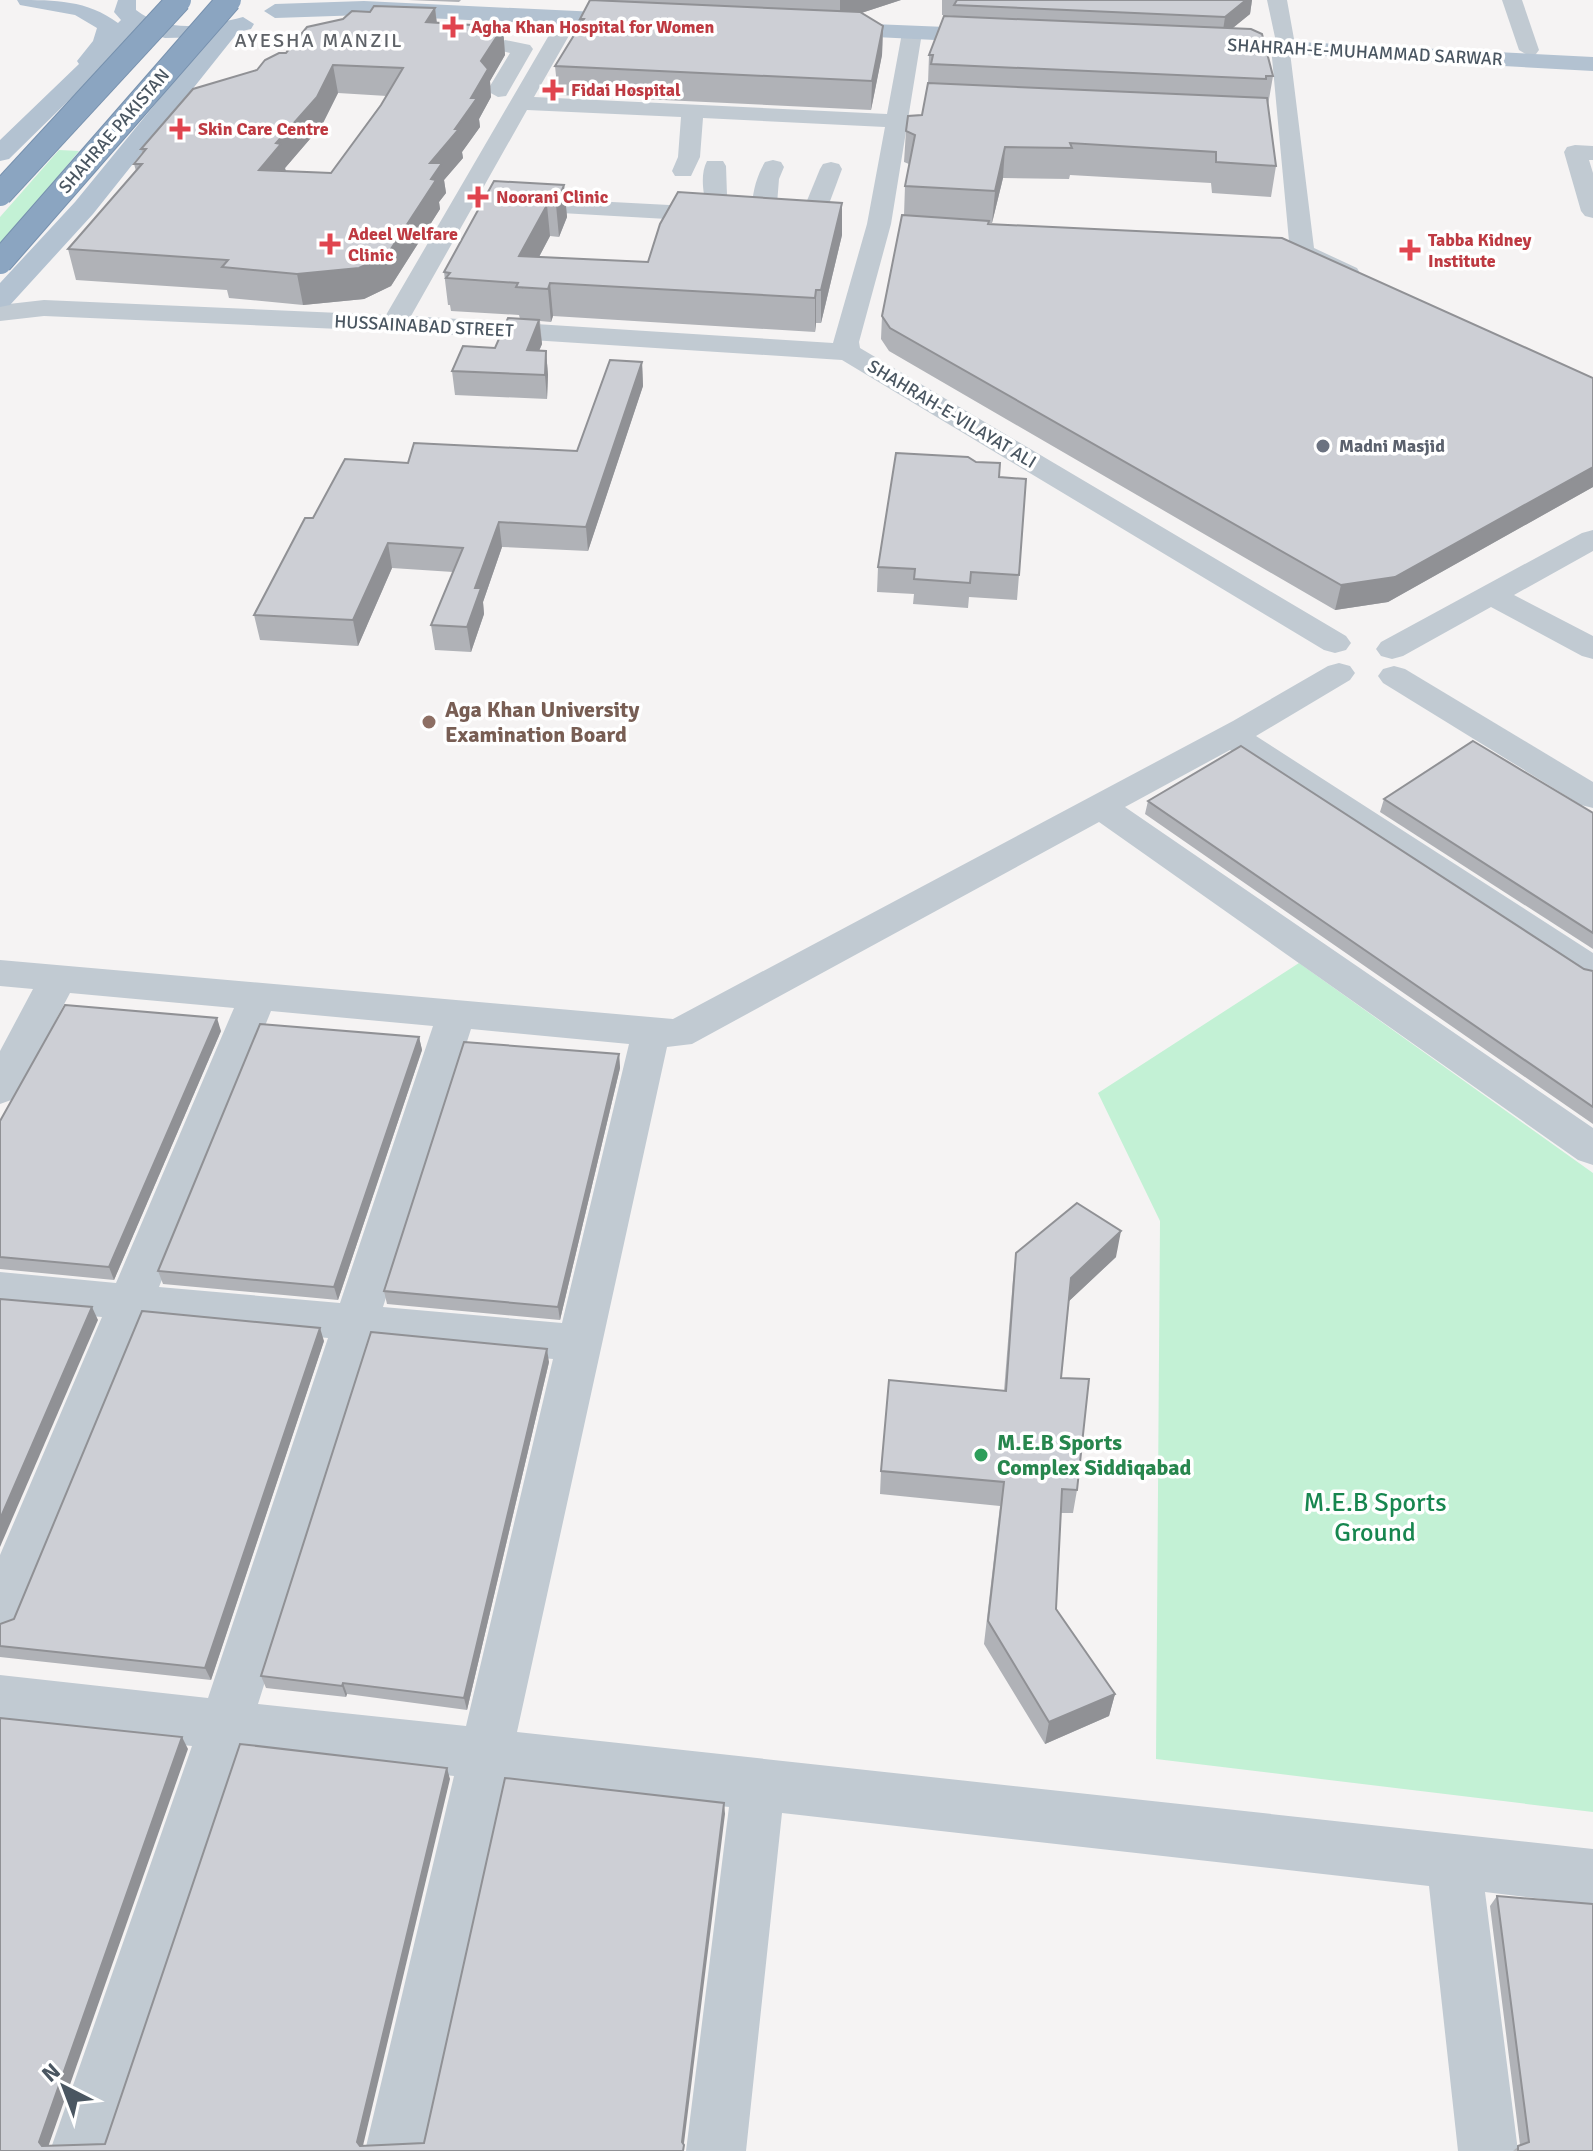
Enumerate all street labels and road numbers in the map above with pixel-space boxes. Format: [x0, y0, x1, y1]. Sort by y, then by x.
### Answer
street label: SHAHRAH-E-MUHAMMAD SARWAR [1227, 34, 1503, 70]
street label: SHAHRAE PAKISTAN [54, 64, 174, 198]
street label: HUSSAINABAD STREET [334, 310, 514, 342]
street label: SHAHRAH-E-VILAYAT ALI [864, 355, 1040, 473]

